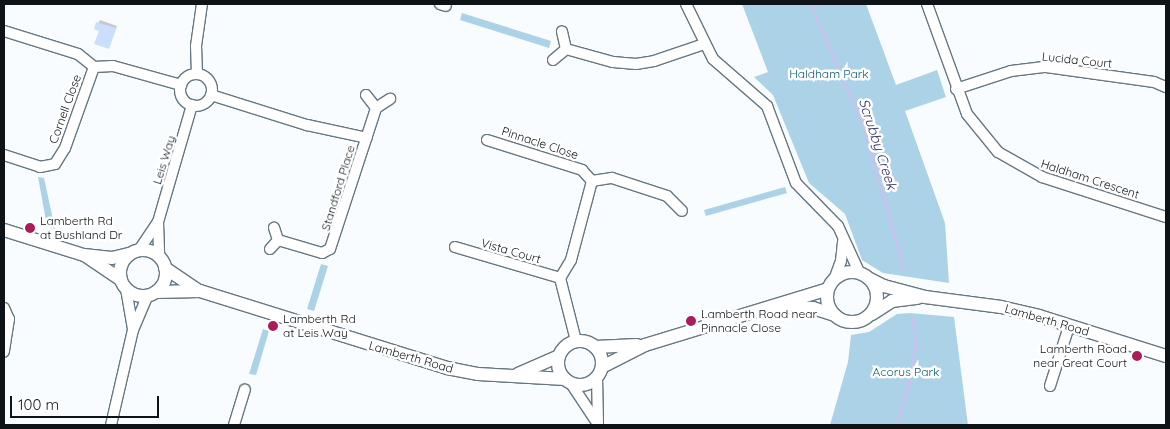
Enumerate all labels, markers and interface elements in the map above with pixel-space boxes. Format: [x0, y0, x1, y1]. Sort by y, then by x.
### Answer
street label: Lucida Court [1041, 49, 1113, 71]
park label: Haldham Park [789, 67, 869, 81]
street label: Cornell Close [46, 73, 84, 145]
water label: Scrubby Creek [855, 96, 901, 192]
street label: Pinnacle Close [500, 124, 580, 162]
street label: Leis Way [150, 134, 178, 186]
street label: Standford Place [318, 144, 358, 232]
street label: Haldham Crescent [1039, 156, 1141, 202]
place label: Lamberth Rd at Bushland Dr [40, 214, 122, 242]
marker: Lamberth Rd at Bushland Dr [24, 222, 36, 234]
street label: Vista Court [480, 236, 542, 266]
street label: Lamberth Road [1003, 301, 1091, 339]
place label: Lamberth Road near Pinnacle Close [701, 307, 817, 335]
place label: Lamberth Rd at Leis Way [283, 312, 356, 340]
marker: Lamberth Road near Pinnacle Close [685, 315, 697, 327]
marker: Lamberth Rd at Leis Way [267, 320, 279, 332]
street label: Lamberth Road [367, 338, 455, 376]
place label: Lamberth Road near Great Court [1033, 342, 1127, 370]
marker: Lamberth Road near Great Court [1131, 350, 1143, 362]
park label: Acorus Park [873, 365, 939, 379]
scale bar [12, 386, 161, 418]
text: 100 m [18, 395, 59, 414]

